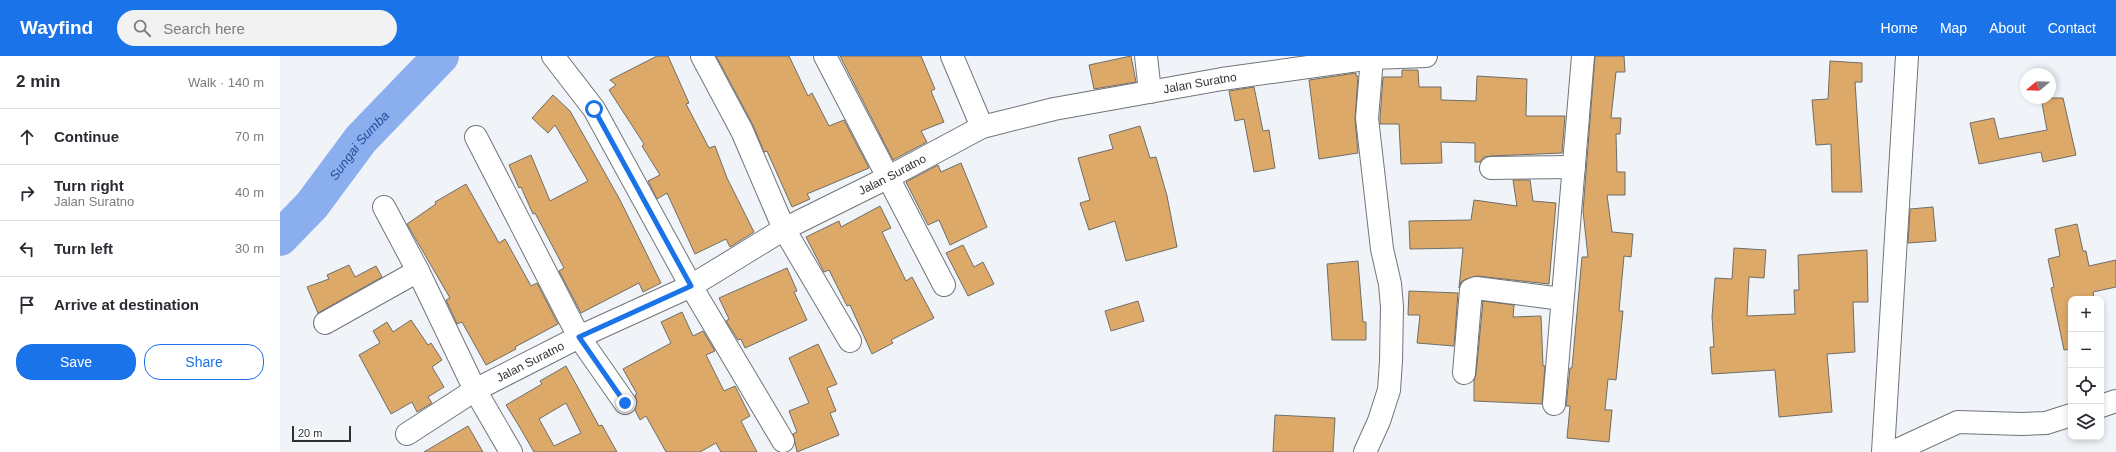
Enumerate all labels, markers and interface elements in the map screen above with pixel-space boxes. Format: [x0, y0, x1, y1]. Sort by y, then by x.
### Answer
search box [117, 10, 397, 46]
text: Wayfind [20, 17, 93, 38]
icon: search [131, 17, 153, 39]
text: Search here [163, 20, 245, 37]
text: Home [1881, 20, 1918, 36]
text: Map [1940, 20, 1967, 36]
text: About [1989, 20, 2026, 36]
text: Contact [2048, 20, 2096, 36]
north arrow [2020, 68, 2056, 104]
street label: Jalan Suratno [1162, 70, 1238, 96]
text: 2 min [16, 72, 60, 91]
text: Walk · 140 m [188, 75, 264, 90]
route start [585, 100, 603, 118]
water label: Sungai Sumba [326, 108, 392, 183]
icon: ahead [16, 126, 38, 148]
text: Continue [54, 128, 119, 145]
text: 70 m [235, 129, 264, 144]
street label: Jalan Suratno [856, 151, 929, 198]
text: Turn right [54, 177, 124, 194]
icon: right [16, 182, 38, 204]
text: 40 m [235, 185, 264, 200]
text: Jalan Suratno [54, 194, 134, 209]
icon: left [16, 238, 38, 260]
text: Turn left [54, 240, 113, 257]
text: 30 m [235, 241, 264, 256]
icon: arrive [16, 294, 38, 316]
text: Arrive at destination [54, 296, 199, 313]
map controls [2068, 296, 2104, 440]
button: + [2068, 296, 2104, 332]
button: − [2068, 332, 2104, 368]
street label: Jalan Suratno [494, 339, 567, 385]
button: Save [16, 344, 136, 380]
button: Share [144, 344, 264, 380]
button: locate [2068, 368, 2104, 404]
route end [616, 394, 634, 412]
button: layers [2068, 404, 2104, 440]
scale bar [292, 424, 351, 443]
text: 20 m [298, 427, 322, 439]

